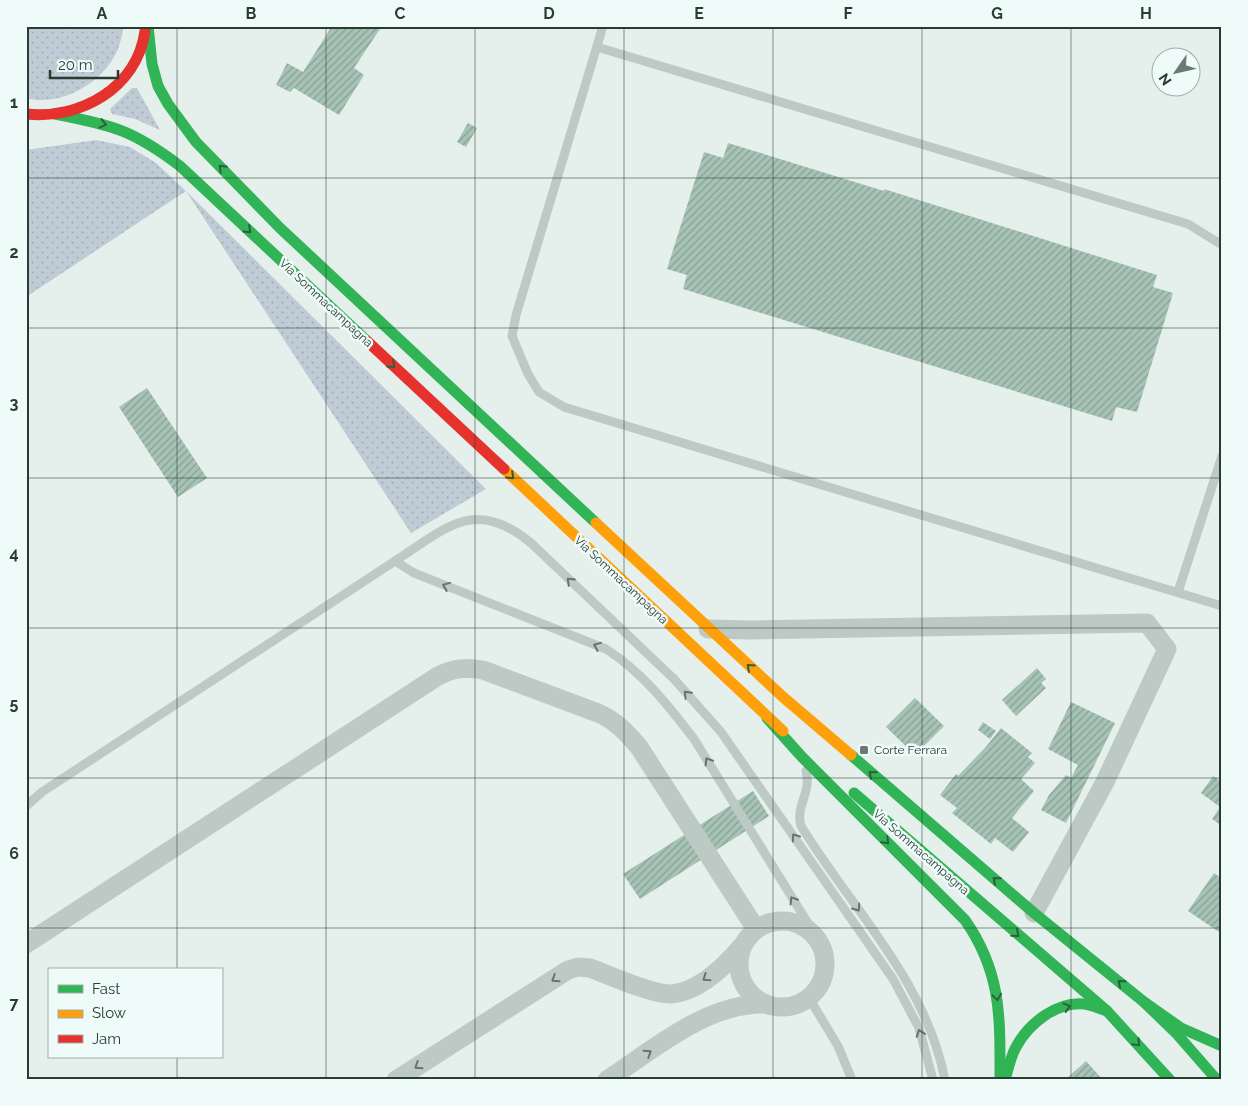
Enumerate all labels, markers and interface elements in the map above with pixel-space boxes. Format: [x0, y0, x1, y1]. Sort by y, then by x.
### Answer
text: A [97, 4, 108, 23]
text: B [246, 4, 257, 23]
text: C [395, 4, 406, 23]
text: D [543, 4, 555, 23]
text: E [694, 4, 704, 23]
text: F [843, 4, 853, 23]
text: G [991, 4, 1003, 23]
text: H [1140, 4, 1152, 23]
scale bar [50, 48, 118, 80]
north arrow [1150, 48, 1200, 98]
text: 20 m [58, 56, 93, 74]
text: N [1156, 70, 1175, 88]
text: 1 [10, 93, 18, 112]
one-way arrow [98, 118, 107, 129]
one-way arrow [219, 165, 228, 174]
one-way arrow [242, 224, 251, 233]
text: 2 [9, 243, 19, 262]
street label: Via Sommacampagna [276, 256, 376, 350]
one-way arrow [386, 359, 395, 368]
text: 3 [10, 394, 19, 413]
one-way arrow [505, 470, 514, 479]
street label: Via Sommacampagna [571, 533, 671, 627]
text: 4 [9, 544, 19, 563]
one-way arrow [567, 577, 576, 586]
one-way arrow [442, 582, 451, 592]
one-way arrow [593, 642, 602, 652]
one-way arrow [746, 664, 755, 673]
one-way arrow [684, 690, 693, 699]
text: 5 [10, 694, 19, 713]
place label: Corte Ferrara [874, 743, 947, 757]
marker: Corte Ferrara [858, 744, 870, 756]
one-way arrow [704, 758, 714, 767]
one-way arrow [869, 771, 878, 780]
street label: Via Sommacampagna [870, 807, 972, 897]
one-way arrow [792, 834, 801, 843]
one-way arrow [880, 835, 889, 844]
text: 6 [9, 844, 19, 863]
one-way arrow [992, 877, 1001, 886]
one-way arrow [790, 896, 800, 905]
one-way arrow [851, 902, 860, 912]
one-way arrow [1011, 928, 1020, 937]
legend [48, 968, 222, 1058]
one-way arrow [551, 972, 560, 982]
one-way arrow [703, 972, 712, 981]
text: Fast [92, 980, 120, 998]
one-way arrow [1118, 981, 1127, 989]
one-way arrow [992, 993, 1002, 1002]
text: 7 [10, 994, 19, 1013]
one-way arrow [1062, 1002, 1070, 1012]
text: Slow [92, 1004, 126, 1022]
one-way arrow [916, 1029, 926, 1038]
text: Jam [92, 1030, 121, 1048]
one-way arrow [1131, 1037, 1140, 1046]
one-way arrow [642, 1050, 652, 1059]
one-way arrow [414, 1060, 423, 1069]

